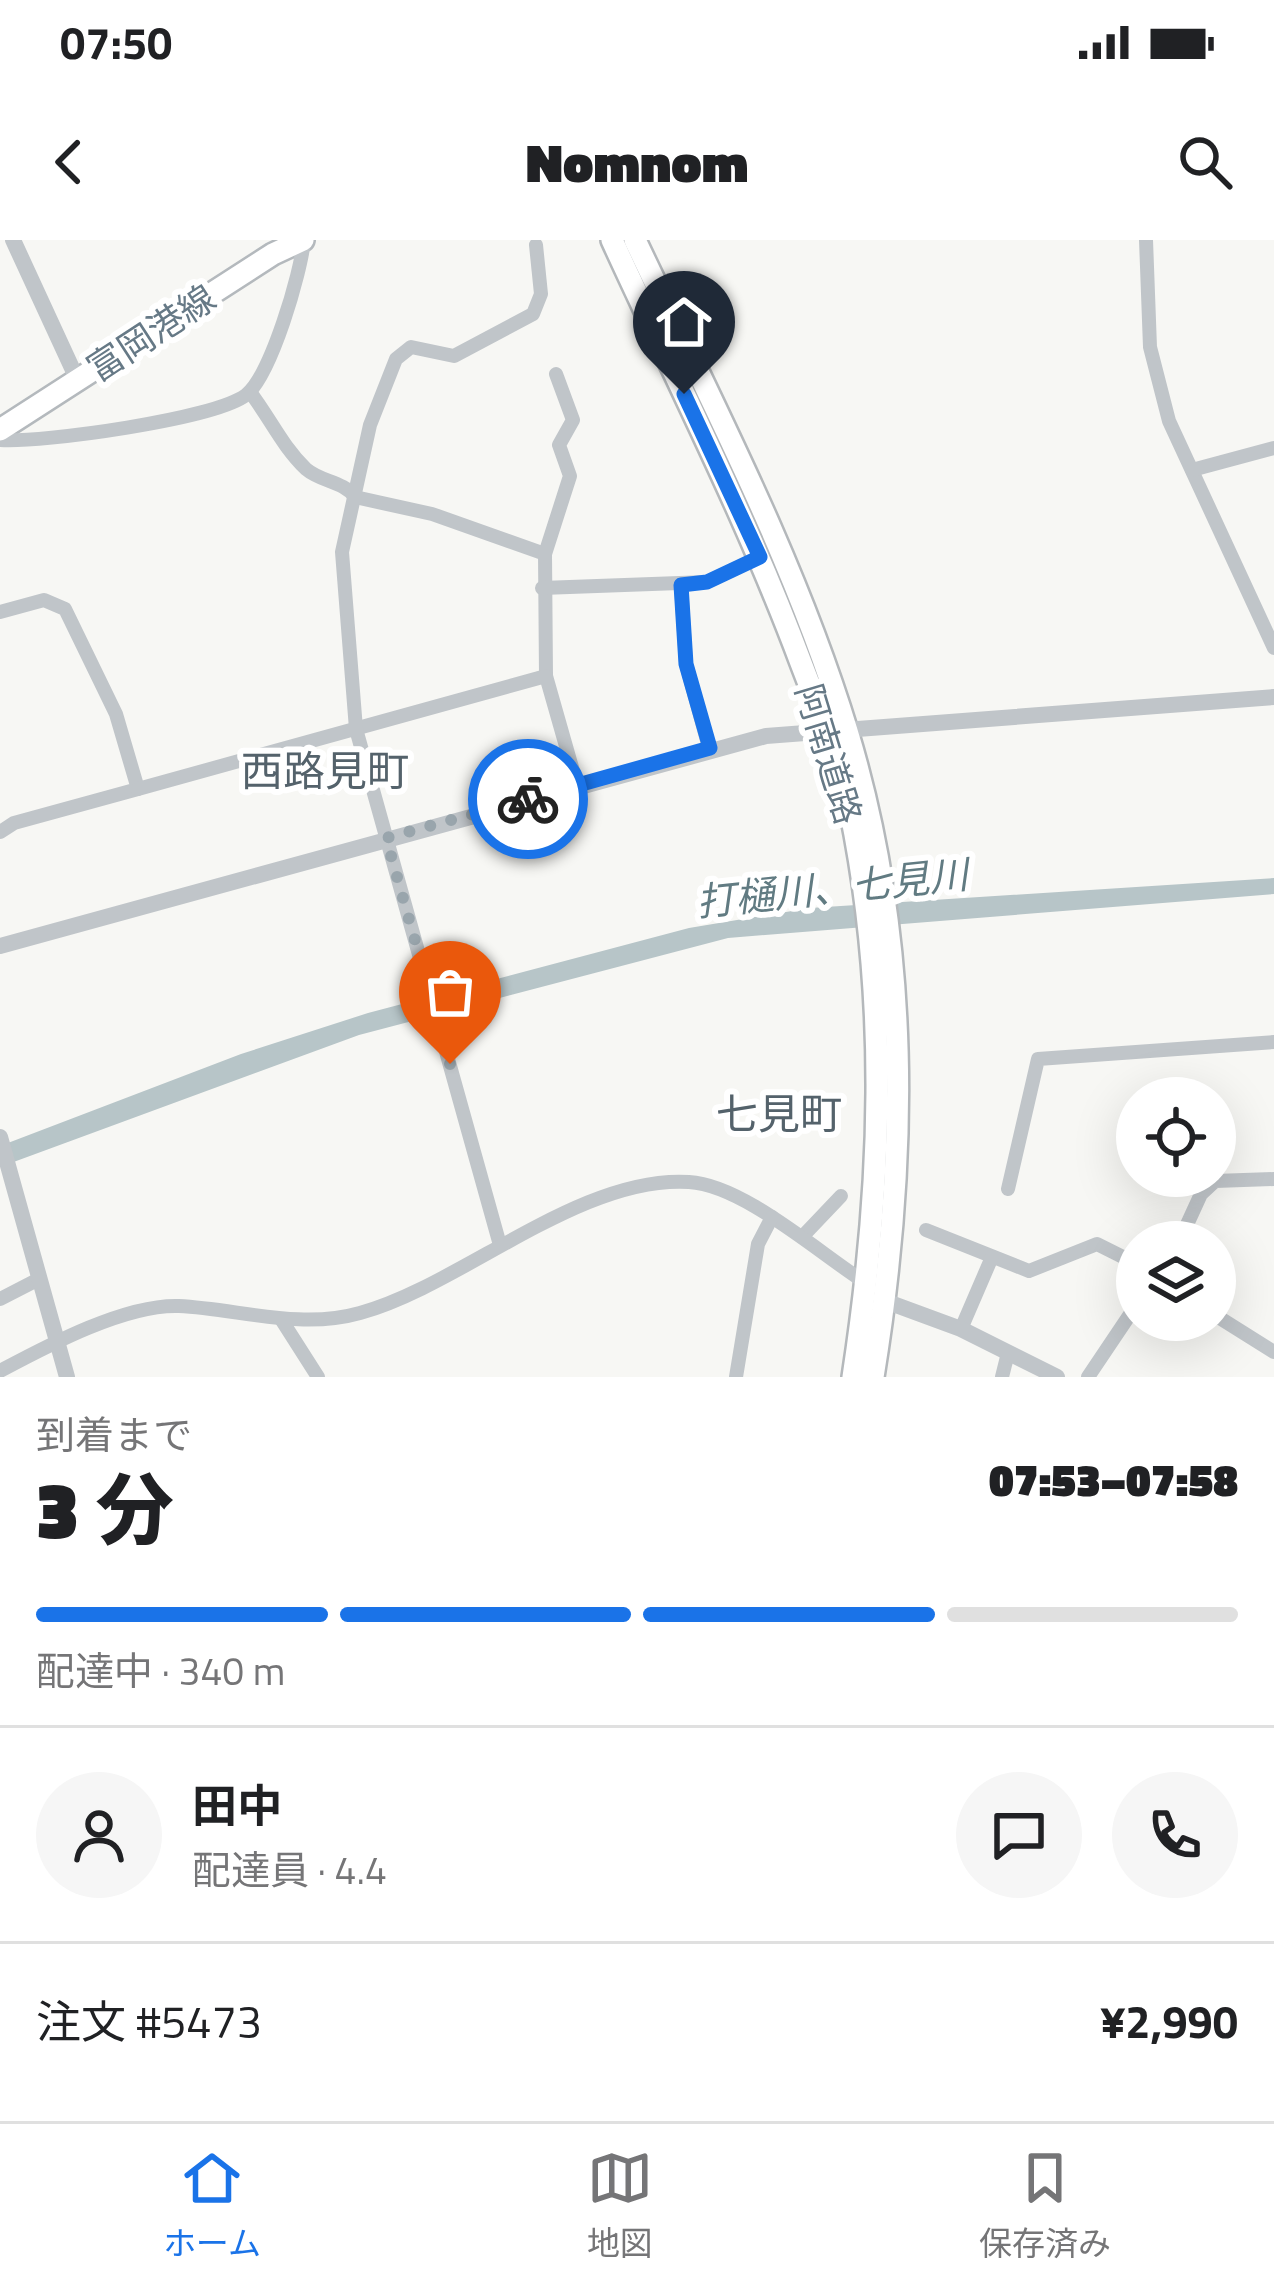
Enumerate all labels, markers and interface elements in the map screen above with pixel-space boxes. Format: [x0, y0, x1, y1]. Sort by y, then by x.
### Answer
text: 07:50 [60, 8, 172, 76]
text: Nomnom [526, 121, 748, 203]
icon: back [36, 129, 102, 195]
icon: search [1172, 129, 1238, 195]
street label: 富岡港線 [75, 270, 226, 395]
pin [633, 271, 735, 394]
icon: home [651, 289, 717, 355]
street label: 阿南道路 [782, 677, 877, 831]
district label: 西路見町 [241, 738, 409, 802]
courier [468, 739, 588, 859]
icon: bike [495, 766, 561, 832]
water label: 打樋川、七見川 [693, 843, 975, 931]
pin [399, 941, 501, 1064]
icon: bag [417, 959, 483, 1025]
map controls [1116, 1077, 1236, 1341]
button: locate [1116, 1077, 1236, 1197]
district label: 七見町 [716, 1081, 842, 1145]
button: layers [1116, 1221, 1236, 1341]
text: 到着まで [36, 1405, 192, 1464]
text: 07:53–07:58 [989, 1445, 1238, 1513]
text: 3 分 [36, 1450, 174, 1568]
text: 配達中 · 340 m [36, 1641, 285, 1700]
text: 田中 [192, 1771, 282, 1839]
button: person [36, 1772, 162, 1898]
button: chat [956, 1772, 1082, 1898]
button: phone [1112, 1772, 1238, 1898]
text: 配達員 · 4.4 [192, 1840, 387, 1899]
text: 注文 #5473 [36, 1987, 262, 2055]
text: ¥2,990 [1100, 1987, 1238, 2055]
tab: ホーム [163, 2145, 261, 2268]
tab: 地図 [587, 2145, 653, 2268]
tab: 保存済み [979, 2145, 1111, 2268]

